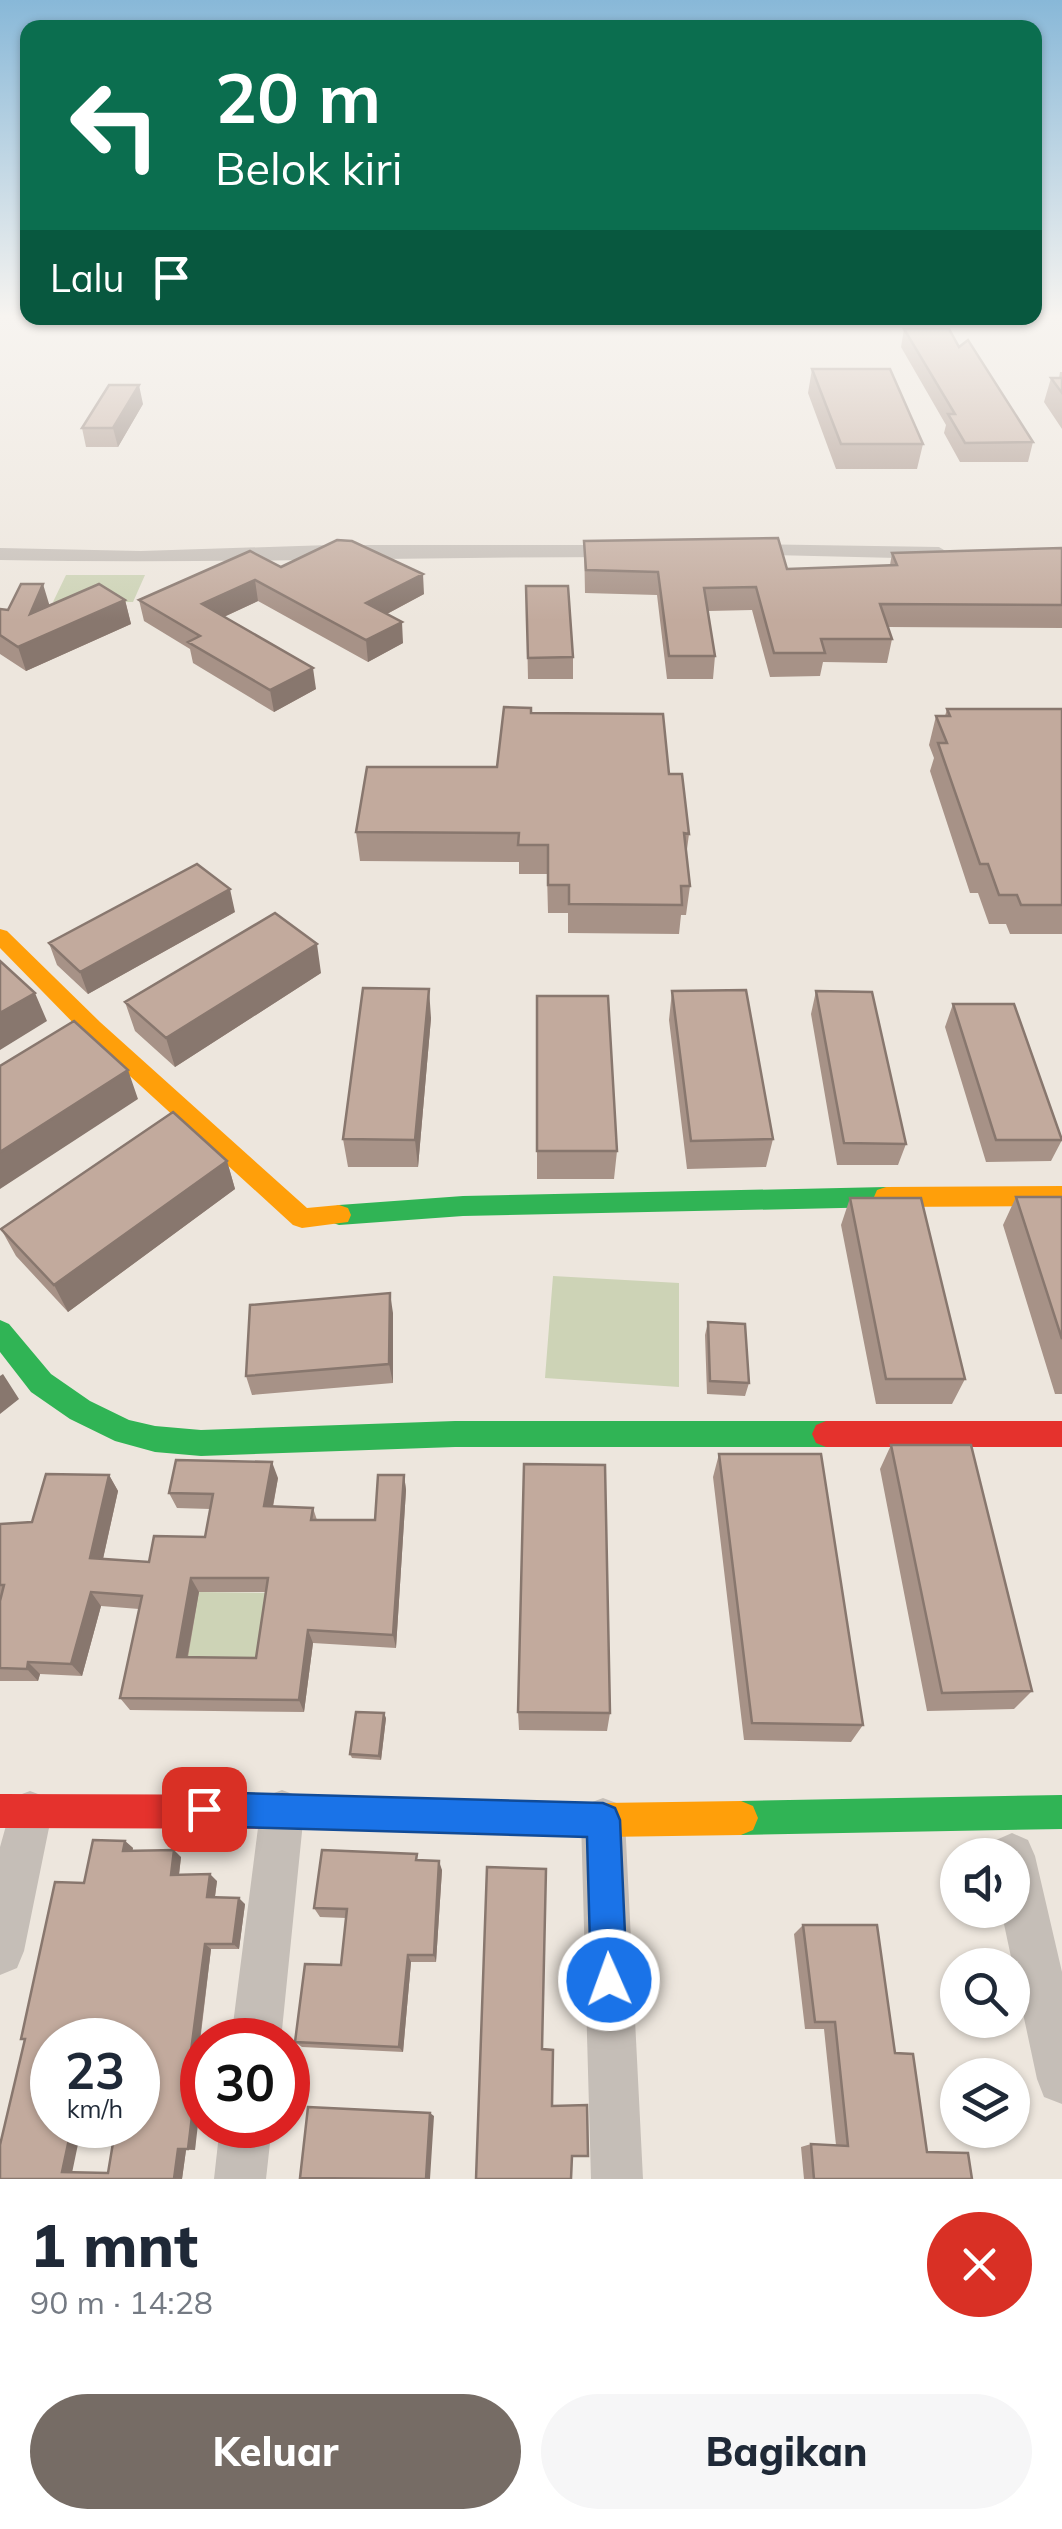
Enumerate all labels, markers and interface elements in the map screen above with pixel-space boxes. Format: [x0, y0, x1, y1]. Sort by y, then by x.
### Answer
text: 20 m [215, 53, 381, 141]
icon: left [50, 60, 180, 190]
text: Belok kiri [215, 140, 402, 196]
icon: arrive [144, 250, 199, 305]
text: Lalu [50, 254, 124, 302]
pin [162, 1767, 247, 1852]
icon: arrive [177, 1782, 232, 1837]
map controls [940, 1838, 1030, 2148]
button: sound [940, 1838, 1030, 1928]
position arrow [557, 1928, 661, 2032]
button: search [940, 1948, 1030, 2038]
speed limit sign: 30 [180, 2018, 310, 2148]
text: 23 [65, 2039, 125, 2102]
button: layers [940, 2058, 1030, 2148]
text: km/h [67, 2093, 123, 2124]
text: 1 mnt [30, 2207, 198, 2282]
button: close [927, 2212, 1032, 2317]
text: 90 m · 14:28 [30, 2282, 213, 2322]
button: Keluar [30, 2394, 521, 2509]
button: Bagikan [541, 2394, 1032, 2509]

